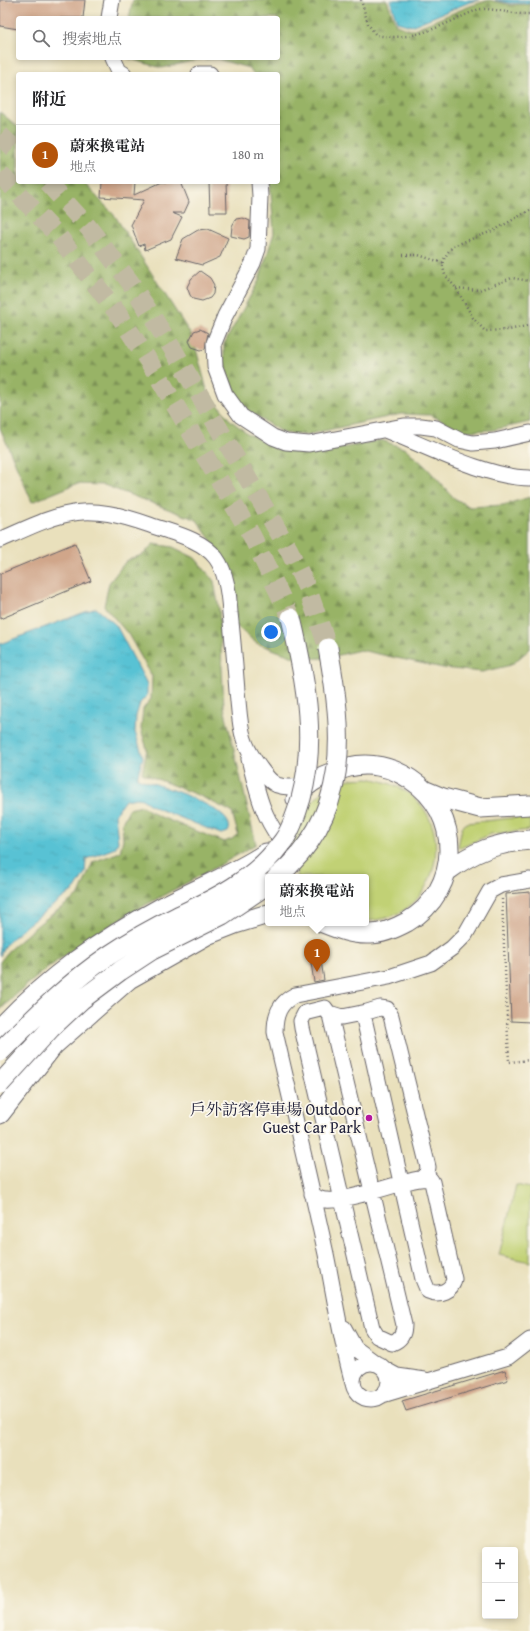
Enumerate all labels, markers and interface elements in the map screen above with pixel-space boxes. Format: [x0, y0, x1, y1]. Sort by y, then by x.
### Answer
search box [16, 16, 280, 60]
icon: search [30, 27, 52, 49]
text: 搜索地点 [62, 28, 122, 49]
text: 附近 [32, 86, 66, 111]
text: 蔚來換電站 [70, 135, 145, 156]
text: 1 [42, 145, 48, 164]
text: 180 m [232, 145, 264, 164]
text: 地点 [70, 157, 96, 176]
your location [261, 622, 281, 642]
popup [265, 874, 369, 926]
text: 蔚來換電站 [279, 880, 355, 901]
text: 地点 [279, 902, 306, 921]
pin: 1 [304, 939, 330, 972]
place label: 戶外訪客停車場 Outdoor Guest Car Park [190, 1097, 362, 1139]
marker: 戶外訪客停車場 Outdoor Guest Car Park [364, 1113, 374, 1123]
map controls [482, 1547, 518, 1619]
button: + [482, 1547, 518, 1583]
button: − [482, 1583, 518, 1619]

